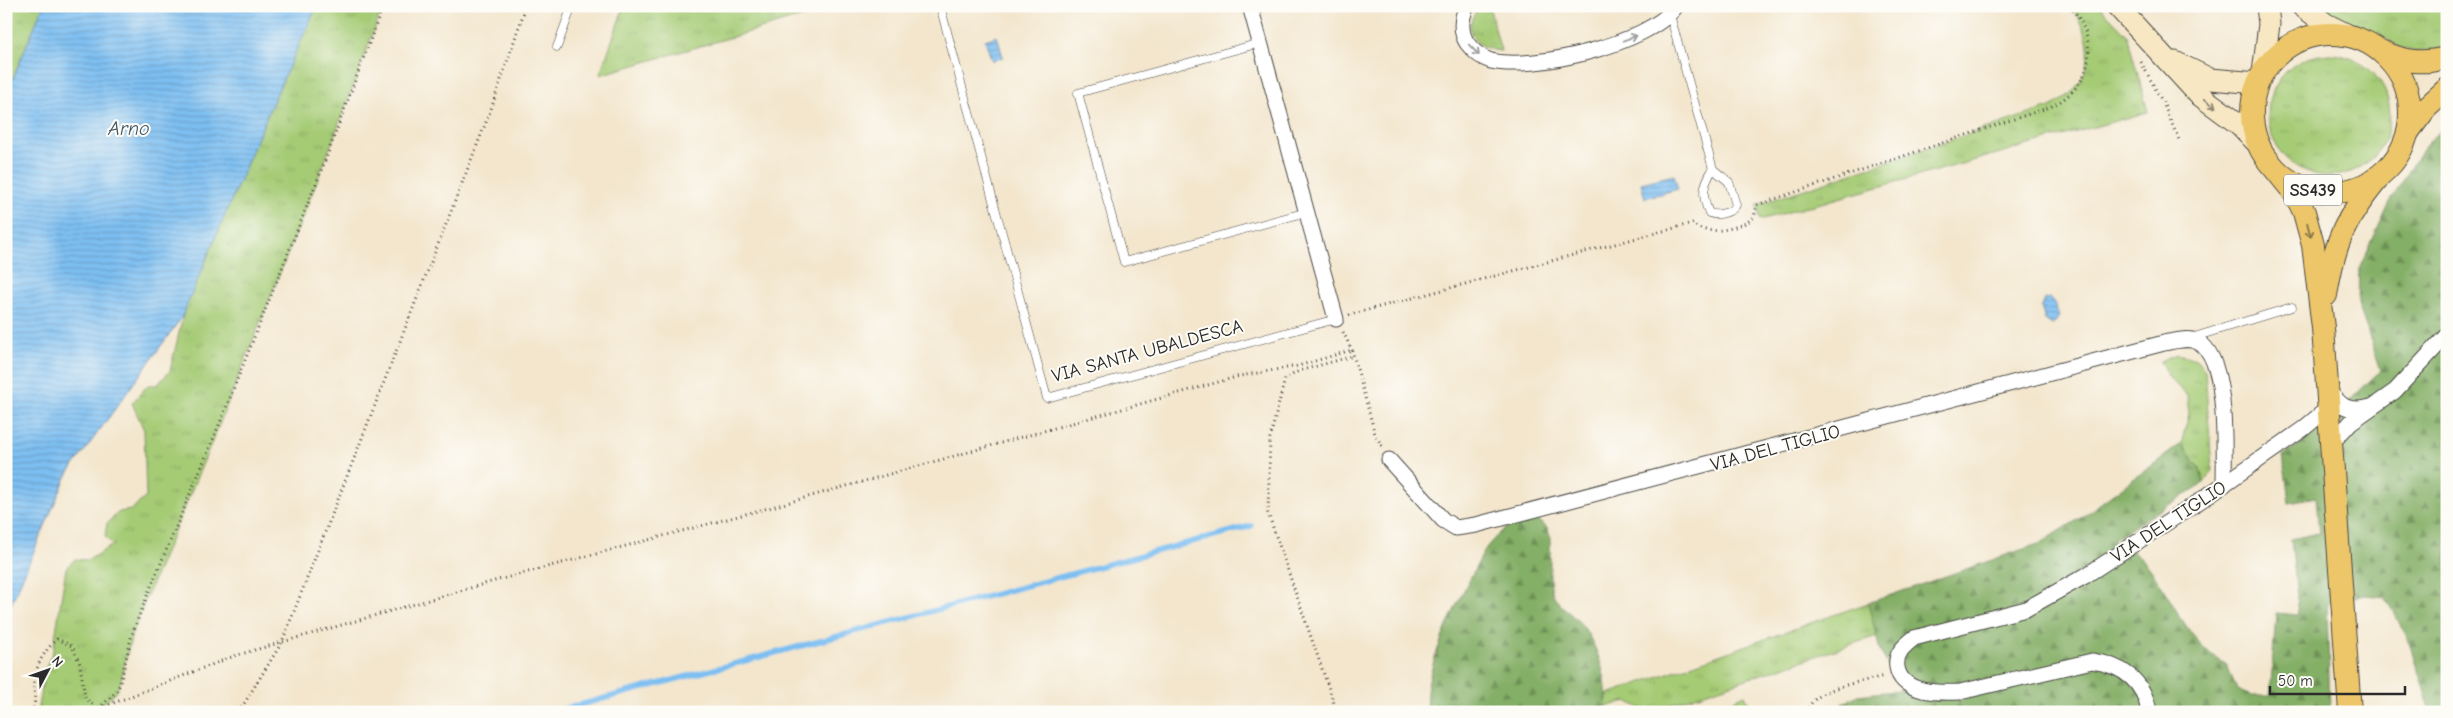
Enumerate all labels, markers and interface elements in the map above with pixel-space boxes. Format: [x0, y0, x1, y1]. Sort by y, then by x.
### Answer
one-way arrow [1621, 33, 1637, 42]
one-way arrow [1468, 44, 1480, 56]
one-way arrow [2203, 97, 2216, 108]
water label: Arno [107, 117, 150, 140]
road number: SS439 [2284, 174, 2342, 206]
one-way arrow [2305, 222, 2314, 238]
street label: VIA SANTA UBALDESCA [1049, 315, 1245, 387]
street label: VIA DEL TIGLIO [1708, 420, 1842, 476]
street label: VIA DEL TIGLIO [2107, 476, 2230, 567]
north arrow [22, 646, 72, 696]
text: N [48, 653, 67, 671]
scale bar [2270, 663, 2406, 695]
text: 50 m [2278, 672, 2313, 690]

